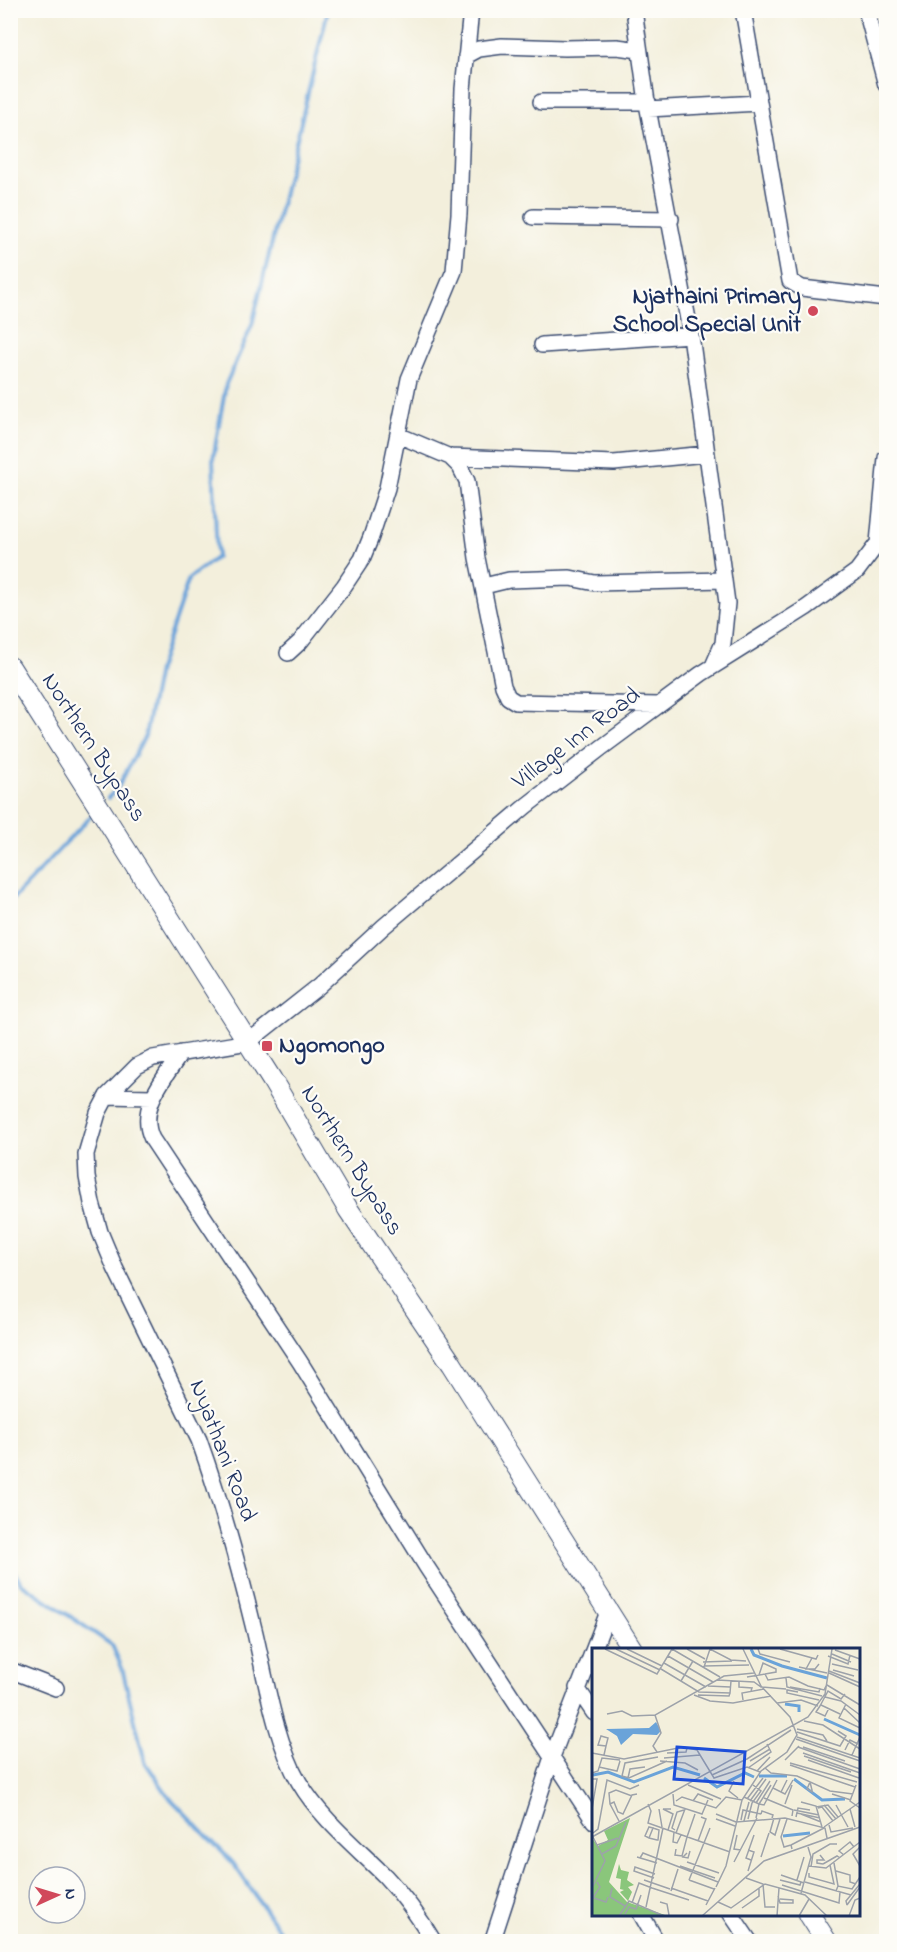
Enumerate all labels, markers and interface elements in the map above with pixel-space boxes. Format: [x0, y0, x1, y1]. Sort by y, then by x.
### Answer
place label: Njathaini Primary School Special Unit [613, 280, 802, 343]
marker: Njathaini Primary School Special Unit [806, 304, 820, 318]
street label: Northern Bypass [31, 667, 154, 830]
street label: Village Inn Road [505, 679, 649, 800]
place label: Ngomongo [279, 1029, 385, 1065]
marker: Ngomongo [260, 1039, 274, 1053]
street label: Northern Bypass [290, 1079, 411, 1244]
street label: Nyathani Road [178, 1375, 265, 1528]
inset map [592, 1648, 861, 1916]
north arrow [27, 1865, 87, 1925]
text: N [58, 1888, 82, 1901]

